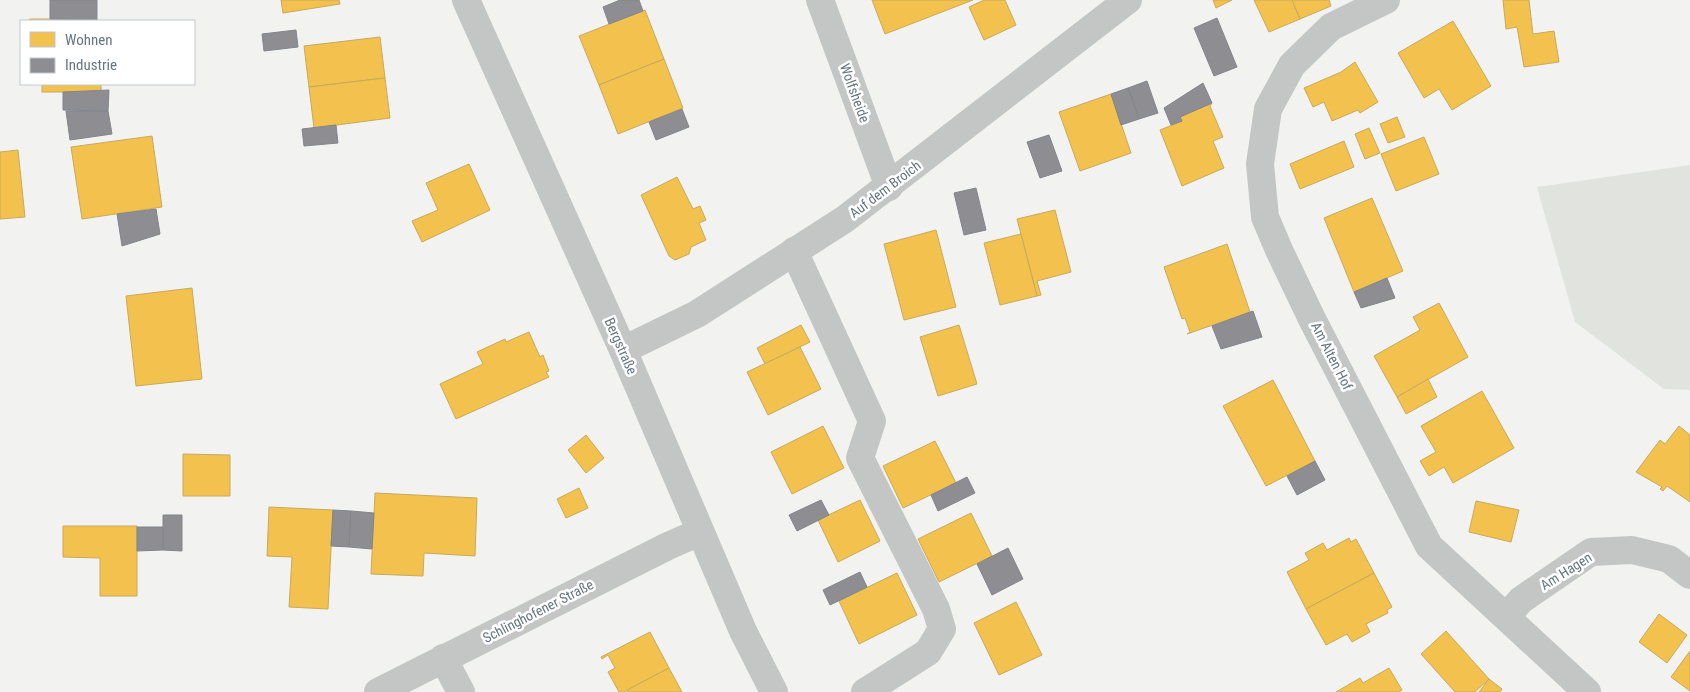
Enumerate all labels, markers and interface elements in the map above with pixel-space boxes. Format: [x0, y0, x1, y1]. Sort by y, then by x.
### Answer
legend [20, 20, 195, 85]
text: Wohnen [65, 31, 113, 49]
text: Industrie [65, 56, 117, 74]
street label: Wolfsheide [837, 61, 873, 125]
street label: Auf dem Broich [846, 157, 924, 221]
street label: Bergstraße [601, 315, 641, 377]
street label: Am Alten Hof [1308, 319, 1356, 393]
street label: Am Hagen [1537, 549, 1595, 593]
street label: Schlinghofener Straße [480, 576, 596, 646]

